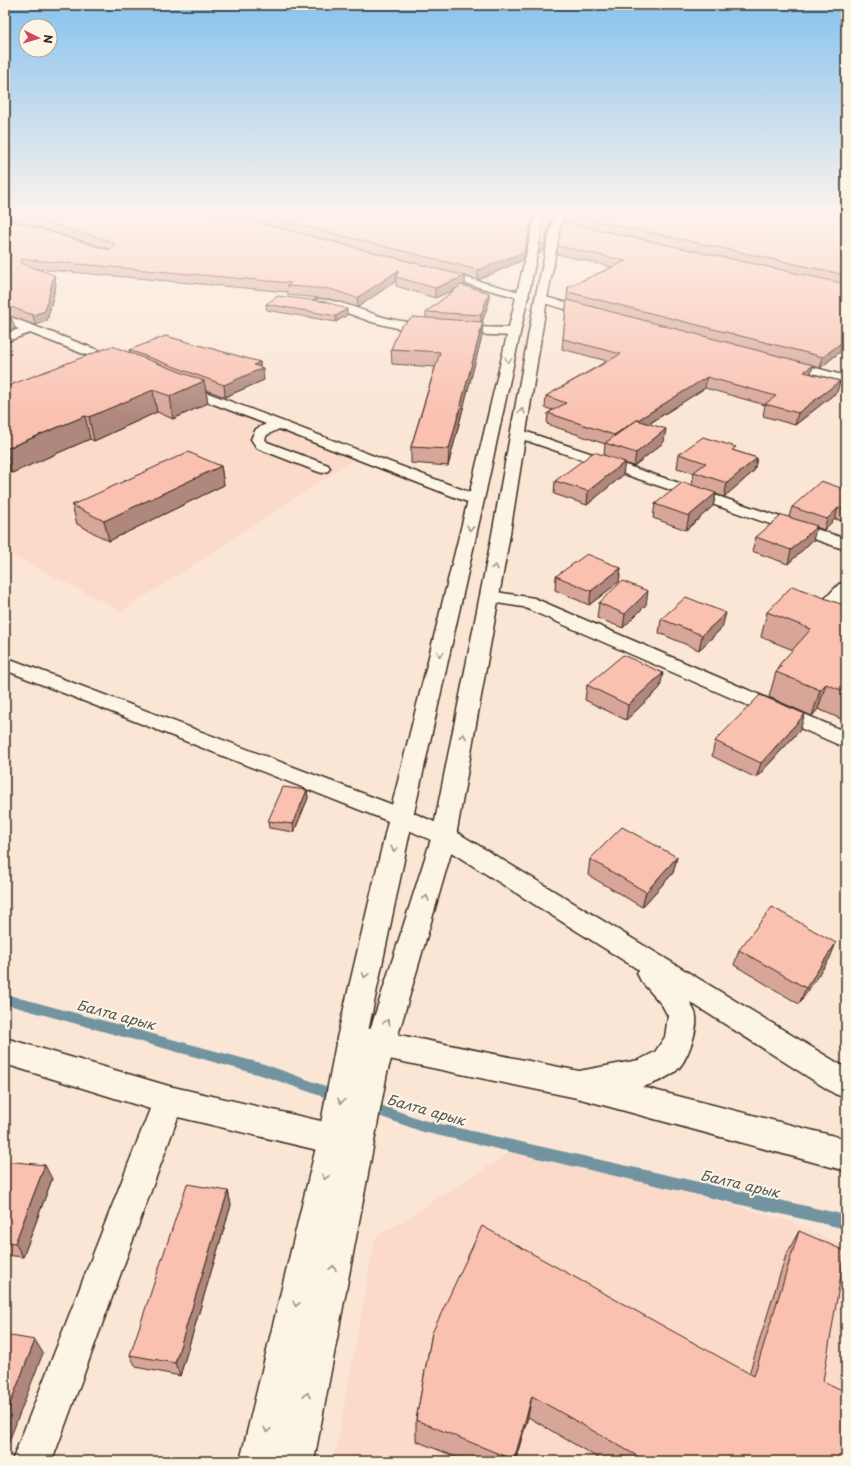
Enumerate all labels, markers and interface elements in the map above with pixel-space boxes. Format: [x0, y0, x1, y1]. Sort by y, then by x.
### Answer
north arrow [18, 18, 58, 58]
text: N [40, 34, 57, 44]
one-way arrow [505, 357, 513, 363]
one-way arrow [517, 408, 526, 414]
one-way arrow [466, 524, 474, 531]
one-way arrow [491, 564, 499, 570]
one-way arrow [436, 651, 444, 657]
one-way arrow [459, 733, 467, 739]
one-way arrow [390, 845, 398, 852]
one-way arrow [421, 895, 430, 902]
one-way arrow [362, 972, 370, 979]
water label: Балта арык [75, 994, 159, 1035]
one-way arrow [382, 1018, 391, 1025]
water label: Балта арык [385, 1088, 469, 1131]
one-way arrow [337, 1098, 346, 1105]
water label: Балта арык [699, 1164, 783, 1203]
one-way arrow [322, 1174, 330, 1180]
one-way arrow [328, 1265, 337, 1271]
one-way arrow [292, 1300, 301, 1307]
one-way arrow [303, 1392, 311, 1398]
one-way arrow [263, 1427, 272, 1434]

